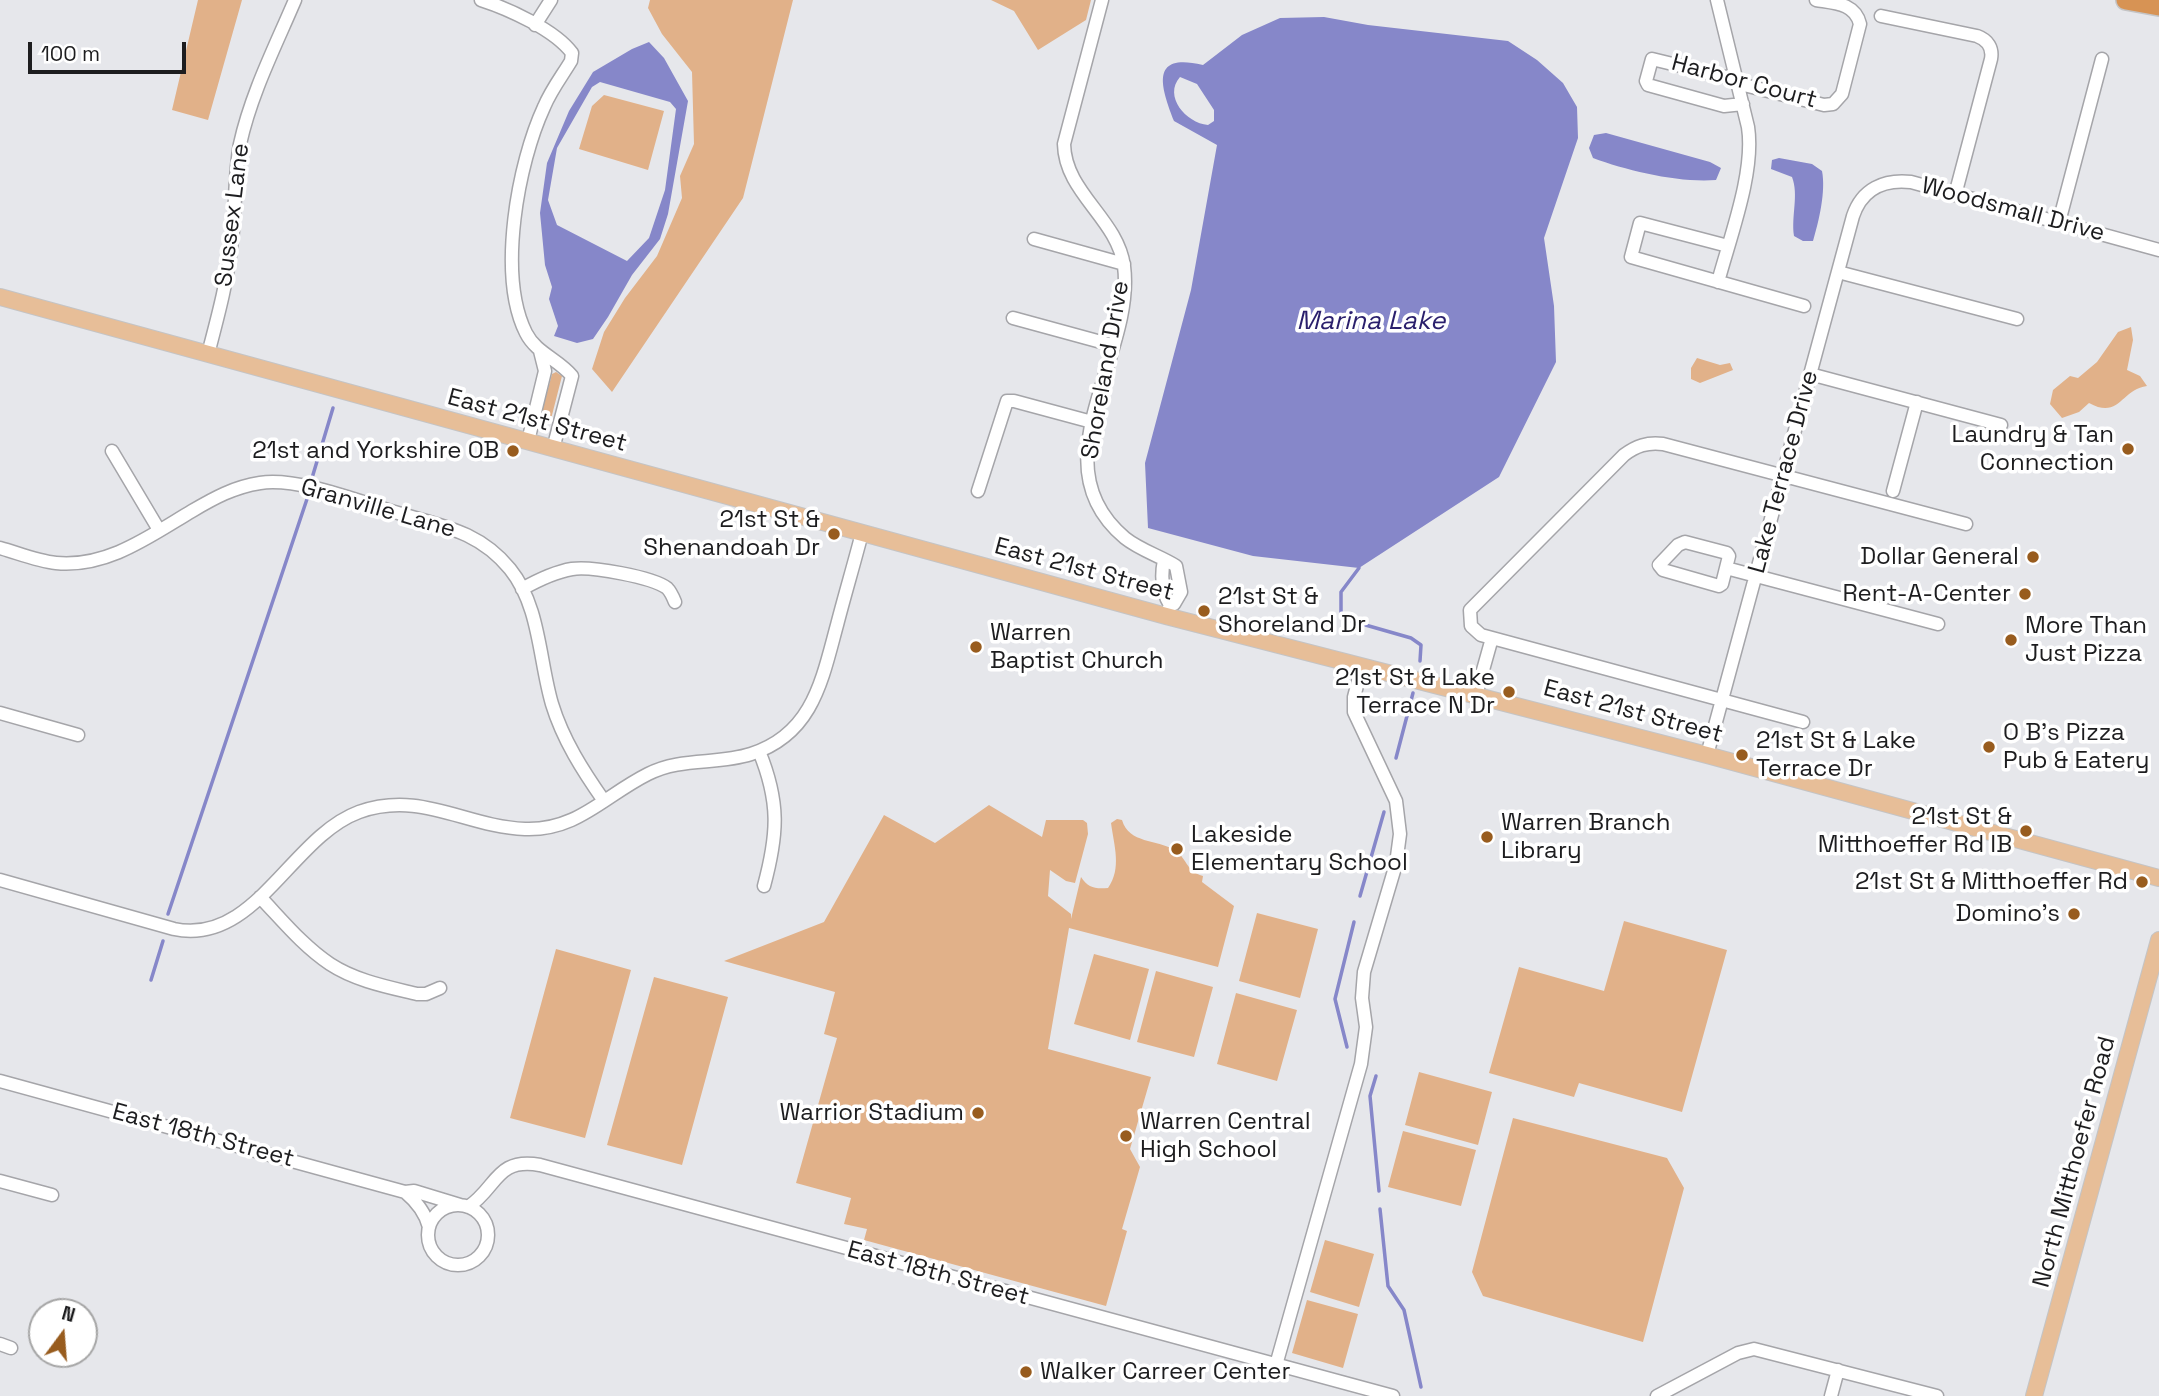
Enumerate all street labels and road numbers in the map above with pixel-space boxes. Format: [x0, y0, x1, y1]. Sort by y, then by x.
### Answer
street label: Harbor Court [1668, 49, 1820, 115]
street label: Sussex Lane [210, 142, 256, 288]
street label: Woodsmall Drive [1918, 172, 2108, 248]
street label: Shoreland Drive [1076, 279, 1136, 461]
street label: Lake Terrace Drive [1743, 367, 1825, 577]
street label: East 21st Street [444, 383, 630, 459]
street label: Granville Lane [297, 473, 459, 545]
street label: East 21st Street [991, 532, 1177, 608]
street label: East 21st Street [1540, 674, 1726, 750]
street label: North Mitthoefer Road [2028, 1033, 2122, 1291]
street label: East 18th Street [109, 1098, 297, 1174]
street label: East 18th Street [844, 1236, 1032, 1312]

